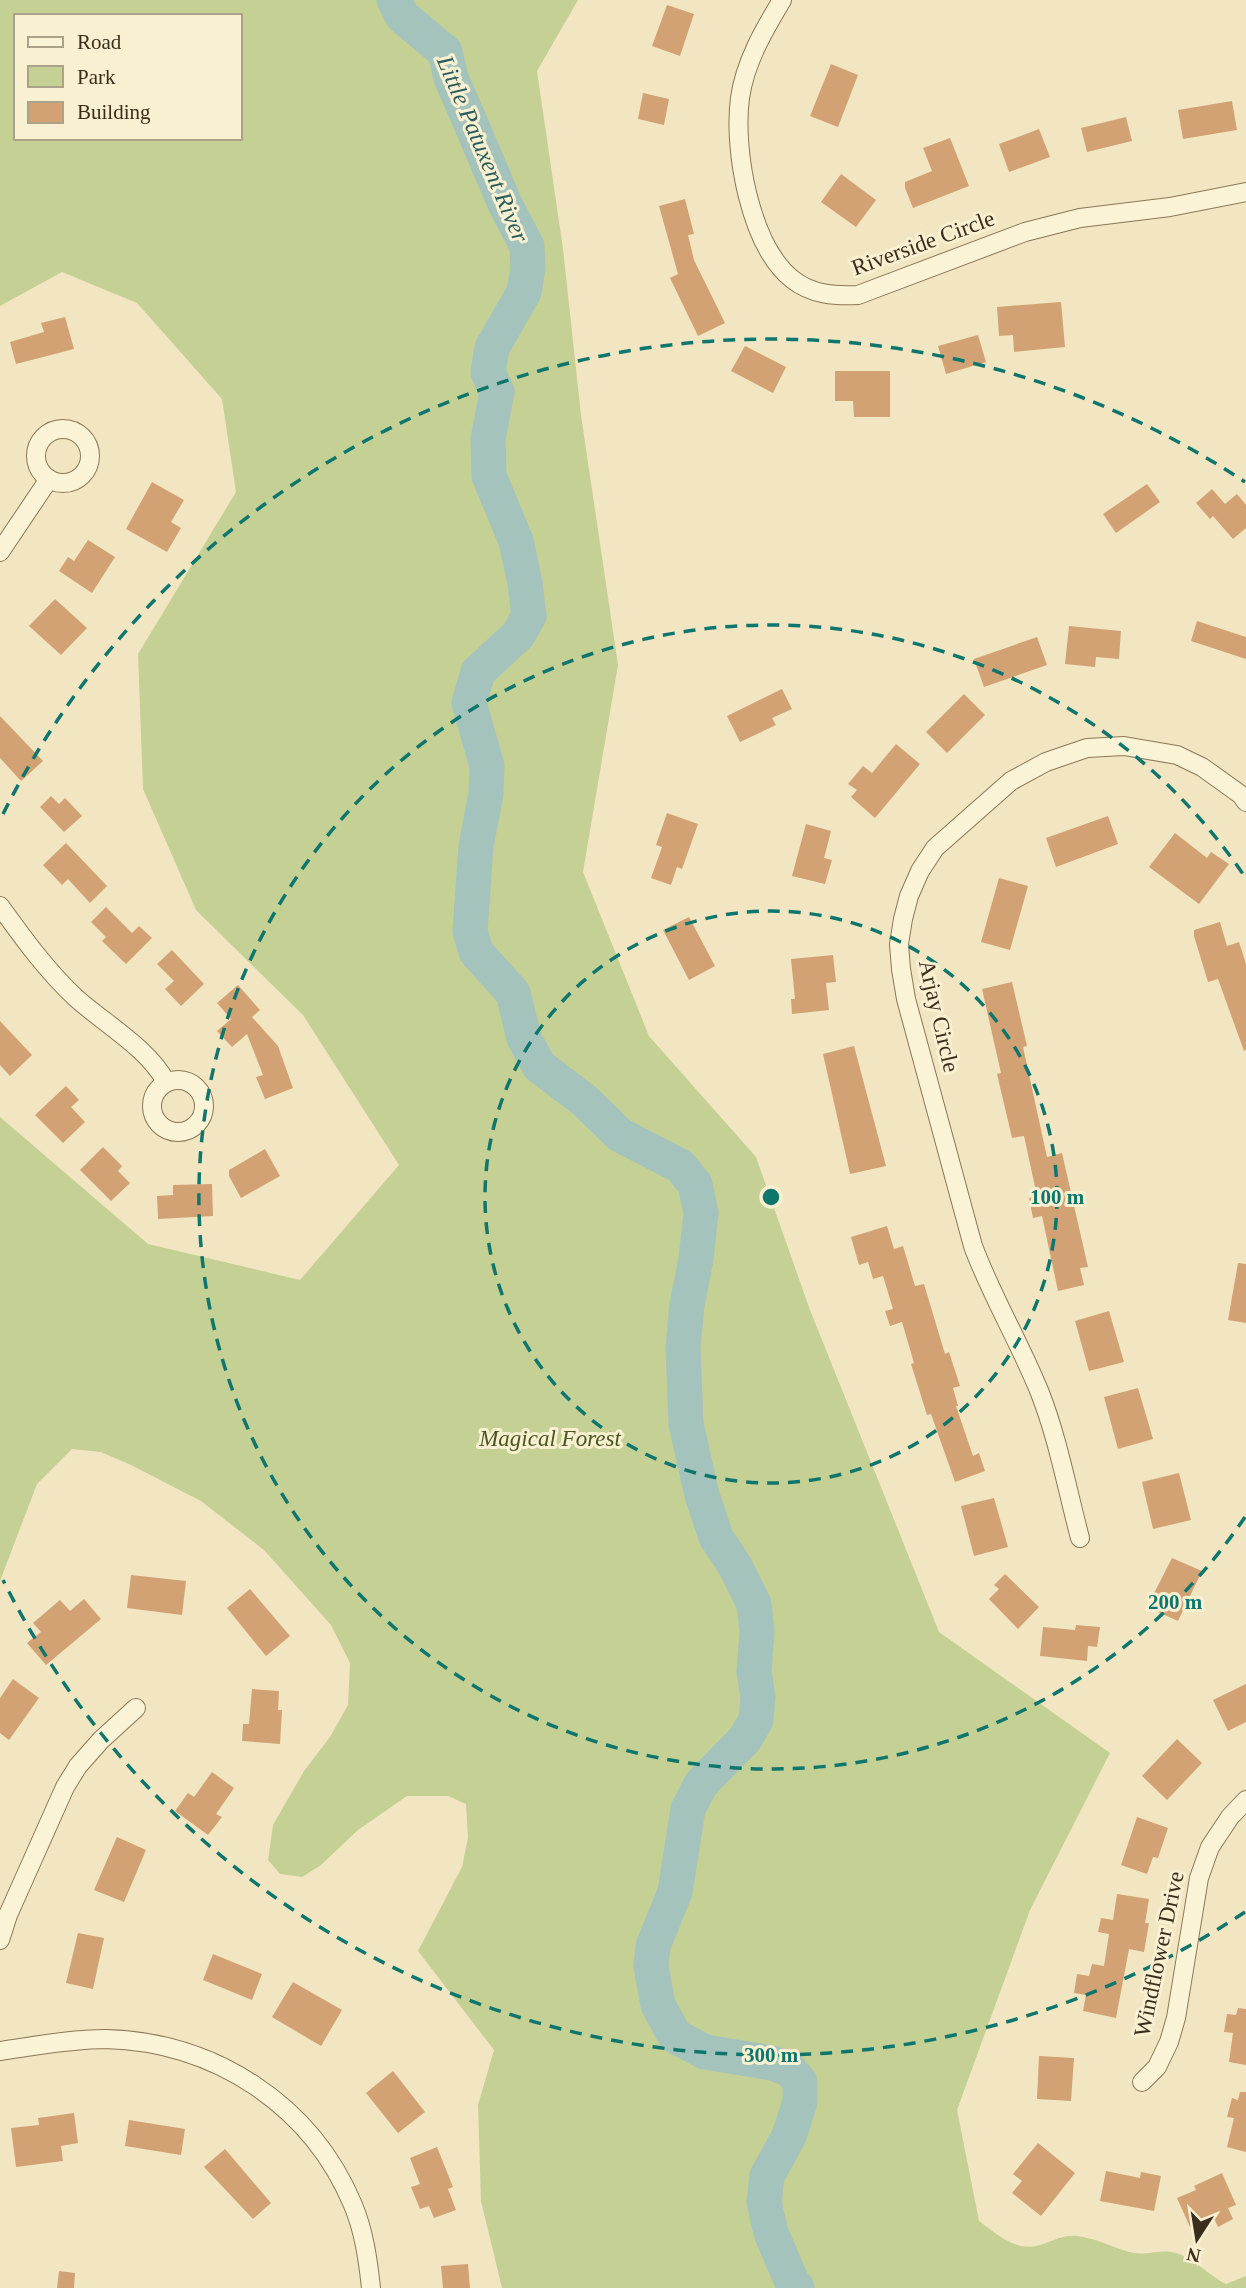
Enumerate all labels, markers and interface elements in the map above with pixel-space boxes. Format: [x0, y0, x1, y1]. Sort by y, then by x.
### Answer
legend [14, 14, 242, 140]
text: Road [77, 30, 122, 54]
water label: Little Patuxent River [432, 51, 534, 247]
text: Park [77, 65, 116, 89]
text: Building [77, 100, 151, 124]
street label: Riverside Circle [848, 206, 998, 280]
street label: Arjay Circle [914, 957, 964, 1075]
centre of rings [759, 1185, 783, 1209]
text: 100 m [1030, 1185, 1085, 1209]
park label: Magical Forest [478, 1426, 621, 1451]
text: 200 m [1148, 1590, 1203, 1614]
street label: Windflower Drive [1129, 1869, 1189, 2039]
text: 300 m [744, 2043, 799, 2067]
north arrow [1162, 2204, 1232, 2274]
text: N [1184, 2243, 1202, 2267]

